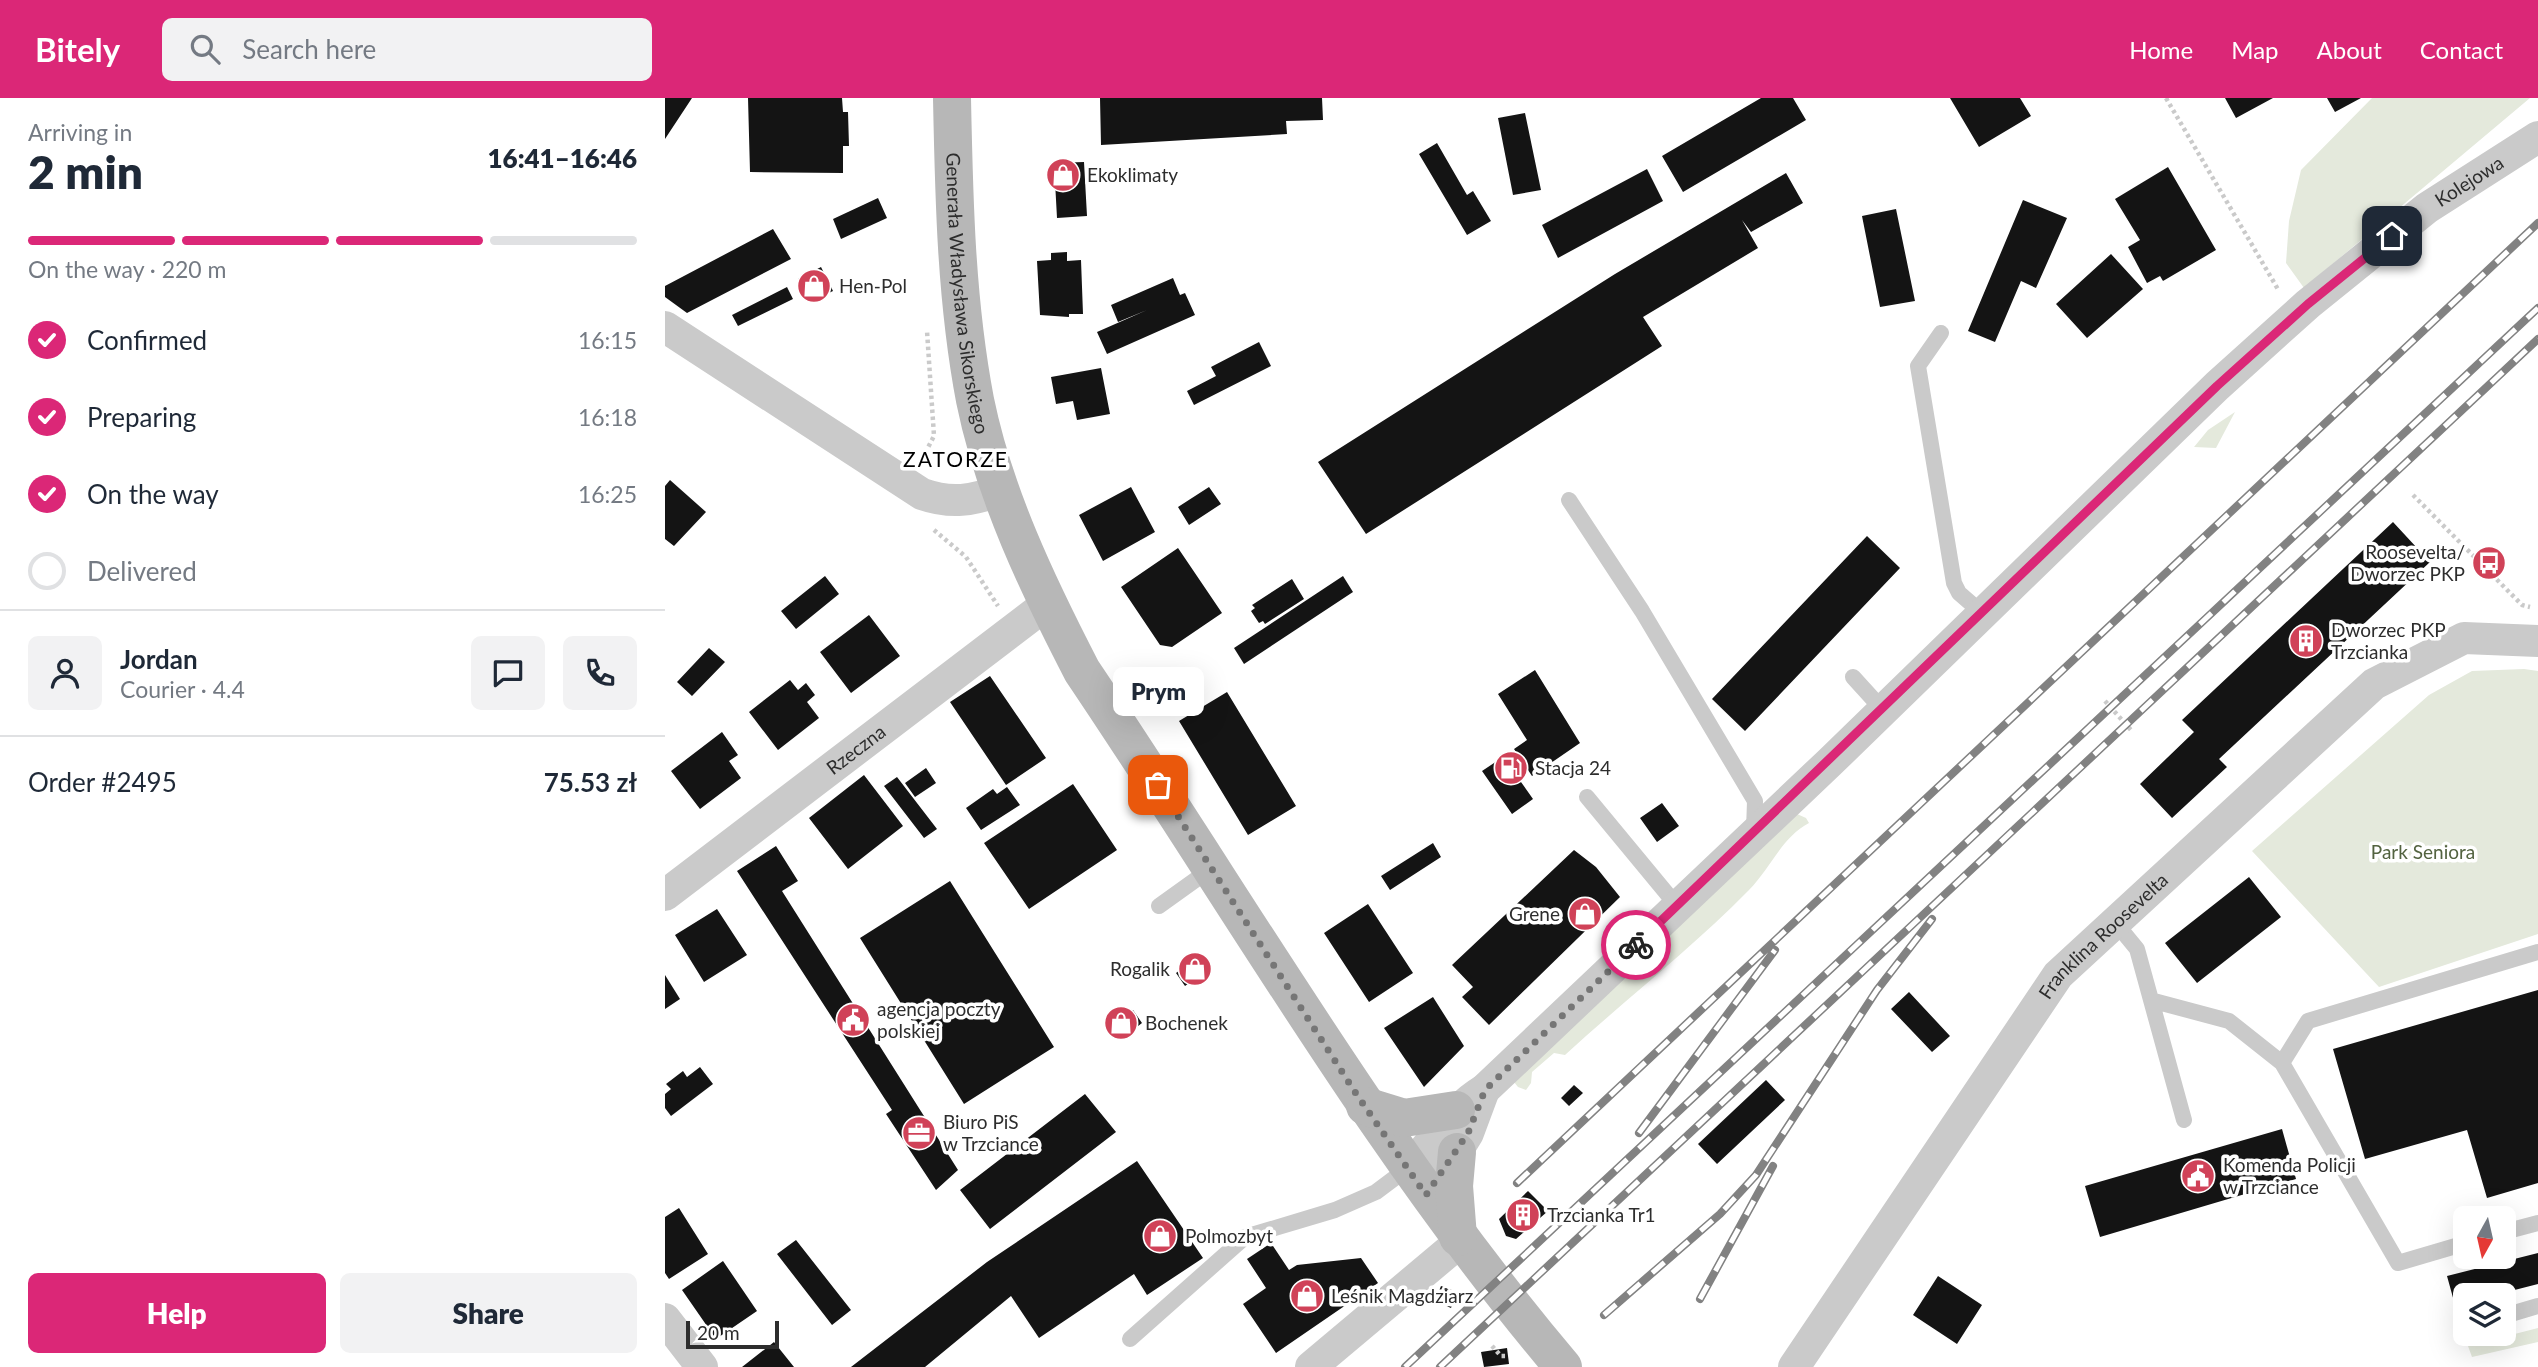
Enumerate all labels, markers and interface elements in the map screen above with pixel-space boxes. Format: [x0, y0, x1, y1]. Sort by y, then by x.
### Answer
search box [162, 18, 652, 81]
text: Bitely [35, 29, 120, 69]
icon: search [186, 30, 224, 68]
text: Search here [242, 33, 376, 65]
text: Home [2129, 35, 2193, 64]
text: Map [2231, 35, 2279, 64]
text: About [2317, 35, 2382, 64]
text: Contact [2420, 35, 2503, 64]
text: Arriving in [28, 118, 132, 146]
text: 16:41–16:46 [487, 142, 637, 174]
text: 2 min [28, 144, 143, 199]
street label: Kolejowa [2430, 150, 2507, 211]
street label: Generała Władysława Sikorskiego [942, 152, 994, 436]
shop icon: Ekoklimaty [1044, 156, 1082, 194]
place label: Ekoklimaty [1087, 163, 1178, 186]
pin [2362, 206, 2422, 266]
icon: home [2373, 217, 2411, 255]
text: On the way · 220 m [28, 255, 227, 283]
shop icon: Hen-Pol [795, 267, 833, 305]
place label: Hen-Pol [839, 274, 907, 297]
icon: check [28, 321, 66, 359]
text: Confirmed [87, 324, 207, 356]
text: 16:15 [578, 326, 637, 354]
icon: check [28, 398, 66, 436]
text: Preparing [87, 401, 196, 433]
text: 16:18 [578, 403, 637, 431]
district label: ZATORZE [903, 446, 1009, 471]
icon: check [28, 475, 66, 513]
text: On the way [87, 478, 219, 510]
text: 16:25 [578, 480, 637, 508]
place label: Roosevelta/ Dworzec PKP [2350, 540, 2465, 585]
bus stop icon: Roosevelta/ Dworzec PKP [2470, 544, 2508, 582]
text: Delivered [87, 555, 197, 587]
place label: Dworzec PKP Trzcianka [2331, 618, 2446, 663]
building icon: Dworzec PKP Trzcianka [2287, 622, 2325, 660]
button: person [28, 636, 102, 710]
button: chat [471, 636, 545, 710]
button: phone [563, 636, 637, 710]
text: Jordan [120, 643, 198, 675]
callout: Prym [1113, 666, 1203, 715]
text: Courier · 4.4 [120, 675, 245, 703]
text: Prym [1131, 677, 1186, 705]
street label: Rzeczna [822, 719, 890, 779]
fuel station icon: Stacja 24 [1492, 749, 1530, 787]
pin [1128, 755, 1188, 815]
place label: Stacja 24 [1535, 756, 1611, 779]
text: Order #2495 [28, 766, 177, 798]
text: 75.53 zł [544, 766, 637, 798]
icon: bag [1139, 766, 1177, 804]
park label: Park Seniora [2371, 840, 2475, 863]
street label: Franklina Roosevelta [2033, 868, 2172, 1003]
shop icon: Grene [1566, 895, 1604, 933]
place label: Grene [1509, 902, 1560, 925]
courier [1601, 910, 1671, 980]
icon: bike [1617, 926, 1655, 964]
shop icon: Rogalik [1176, 950, 1214, 988]
place label: Rogalik [1110, 957, 1170, 980]
place label: agencja poczty polskiej [877, 997, 1001, 1042]
public building icon: agencja poczty polskiej [834, 1001, 872, 1039]
shop icon: Bochenek [1102, 1004, 1140, 1042]
place label: Bochenek [1145, 1011, 1228, 1034]
place label: Biuro PiS w Trzciance [943, 1110, 1039, 1155]
office icon: Biuro PiS w Trzciance [900, 1114, 938, 1152]
place label: Komenda Policji w Trzciance [2223, 1153, 2356, 1198]
public building icon: Komenda Policji w Trzciance [2179, 1157, 2217, 1195]
building icon: Trzcianka Tr1 [1504, 1196, 1542, 1234]
place label: Trzcianka Tr1 [1547, 1203, 1656, 1226]
north arrow [2453, 1206, 2517, 1269]
map controls [2453, 1206, 2516, 1346]
shop icon: Polmozbyt [1141, 1217, 1179, 1255]
place label: Polmozbyt [1185, 1224, 1273, 1247]
button: Help [28, 1273, 326, 1353]
button: Share [340, 1273, 637, 1353]
shop icon: Leśnik Magdziarz [1288, 1277, 1326, 1315]
button: layers [2453, 1283, 2516, 1346]
place label: Leśnik Magdziarz [1331, 1284, 1473, 1307]
scale bar [686, 1318, 779, 1350]
text: 20 m [697, 1321, 740, 1344]

